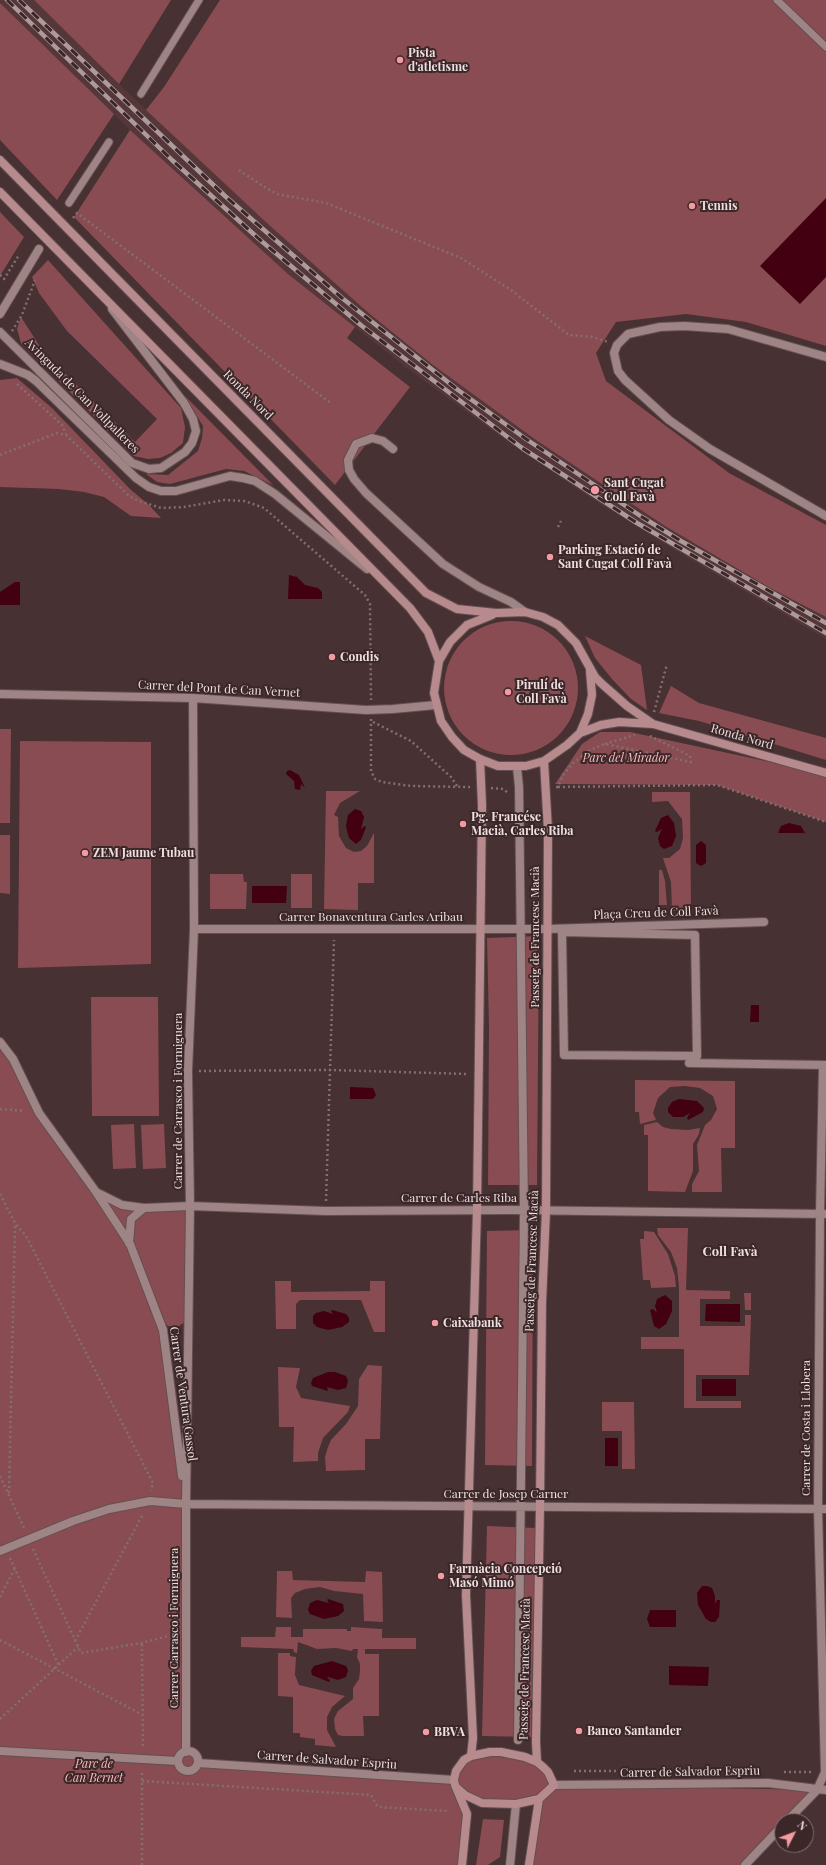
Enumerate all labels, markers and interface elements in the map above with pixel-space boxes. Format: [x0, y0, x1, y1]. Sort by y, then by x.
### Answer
place label: Pista d'atletisme [408, 46, 468, 74]
marker: Pista d'atletisme [395, 55, 405, 65]
place label: Tennis [700, 199, 738, 213]
marker: Tennis [687, 201, 697, 211]
street label: Avinguda de Can Vollpalleres [22, 336, 142, 456]
street label: Ronda Nord [220, 367, 276, 423]
place label: Sant Cugat Coll Favà [604, 476, 664, 504]
marker: Sant Cugat Coll Favà [589, 484, 601, 496]
place label: Parking Estació de Sant Cugat Coll Favà [558, 543, 672, 571]
marker: Parking Estació de Sant Cugat Coll Favà [545, 552, 555, 562]
place label: Condis [340, 650, 379, 664]
marker: Condis [327, 652, 337, 662]
street label: Carrer del Pont de Can Vernet [137, 678, 301, 700]
place label: Pirulí de Coll Favà [516, 678, 567, 706]
marker: Pirulí de Coll Favà [503, 687, 513, 697]
street label: Ronda Nord [709, 721, 775, 753]
park label: Parc del Mirador [583, 751, 669, 765]
place label: Pg. Francésc Macià, Carles Riba [471, 810, 574, 838]
marker: Pg. Francésc Macià, Carles Riba [458, 819, 468, 829]
place label: ZEM Jaume Tubau [93, 846, 194, 860]
marker: ZEM Jaume Tubau [80, 848, 90, 858]
street label: Passeig de Francesc Macià [528, 866, 542, 1008]
street label: Plaça Creu de Coll Favà [593, 904, 719, 922]
street label: Carrer Bonaventura Carles Aribau [279, 910, 463, 924]
street label: Carrer de Carrasco i Formiguera [171, 1013, 185, 1189]
street label: Passeig de Francesc Macià [522, 1190, 542, 1332]
street label: Carrer de Carles Riba [401, 1191, 517, 1205]
district label: Coll Favà [703, 1244, 757, 1260]
place label: Caixabank [443, 1316, 502, 1330]
marker: Caixabank [430, 1318, 440, 1328]
street label: Carrer de Ventura Gassol [166, 1326, 200, 1462]
street label: Carrer de Costa i Llobera [799, 1360, 813, 1496]
street label: Carrer de Josep Carner [444, 1487, 568, 1501]
street label: Carrer Carrasco i Formiguera [167, 1548, 181, 1708]
place label: Farmàcia Concepció Masó Mimó [449, 1562, 562, 1590]
marker: Farmàcia Concepció Masó Mimó [436, 1571, 446, 1581]
street label: Passeig de Francesc Macià [517, 1598, 533, 1740]
place label: Banco Santander [587, 1724, 681, 1738]
place label: BBVA [434, 1725, 465, 1739]
marker: Banco Santander [574, 1726, 584, 1736]
marker: BBVA [421, 1727, 431, 1737]
street label: Carrer de Salvador Espriu [257, 1748, 397, 1772]
park label: Parc de Can Bernet [65, 1757, 123, 1785]
street label: Carrer de Salvador Espriu [620, 1764, 760, 1780]
north arrow [774, 1813, 814, 1853]
text: N [794, 1817, 811, 1833]

